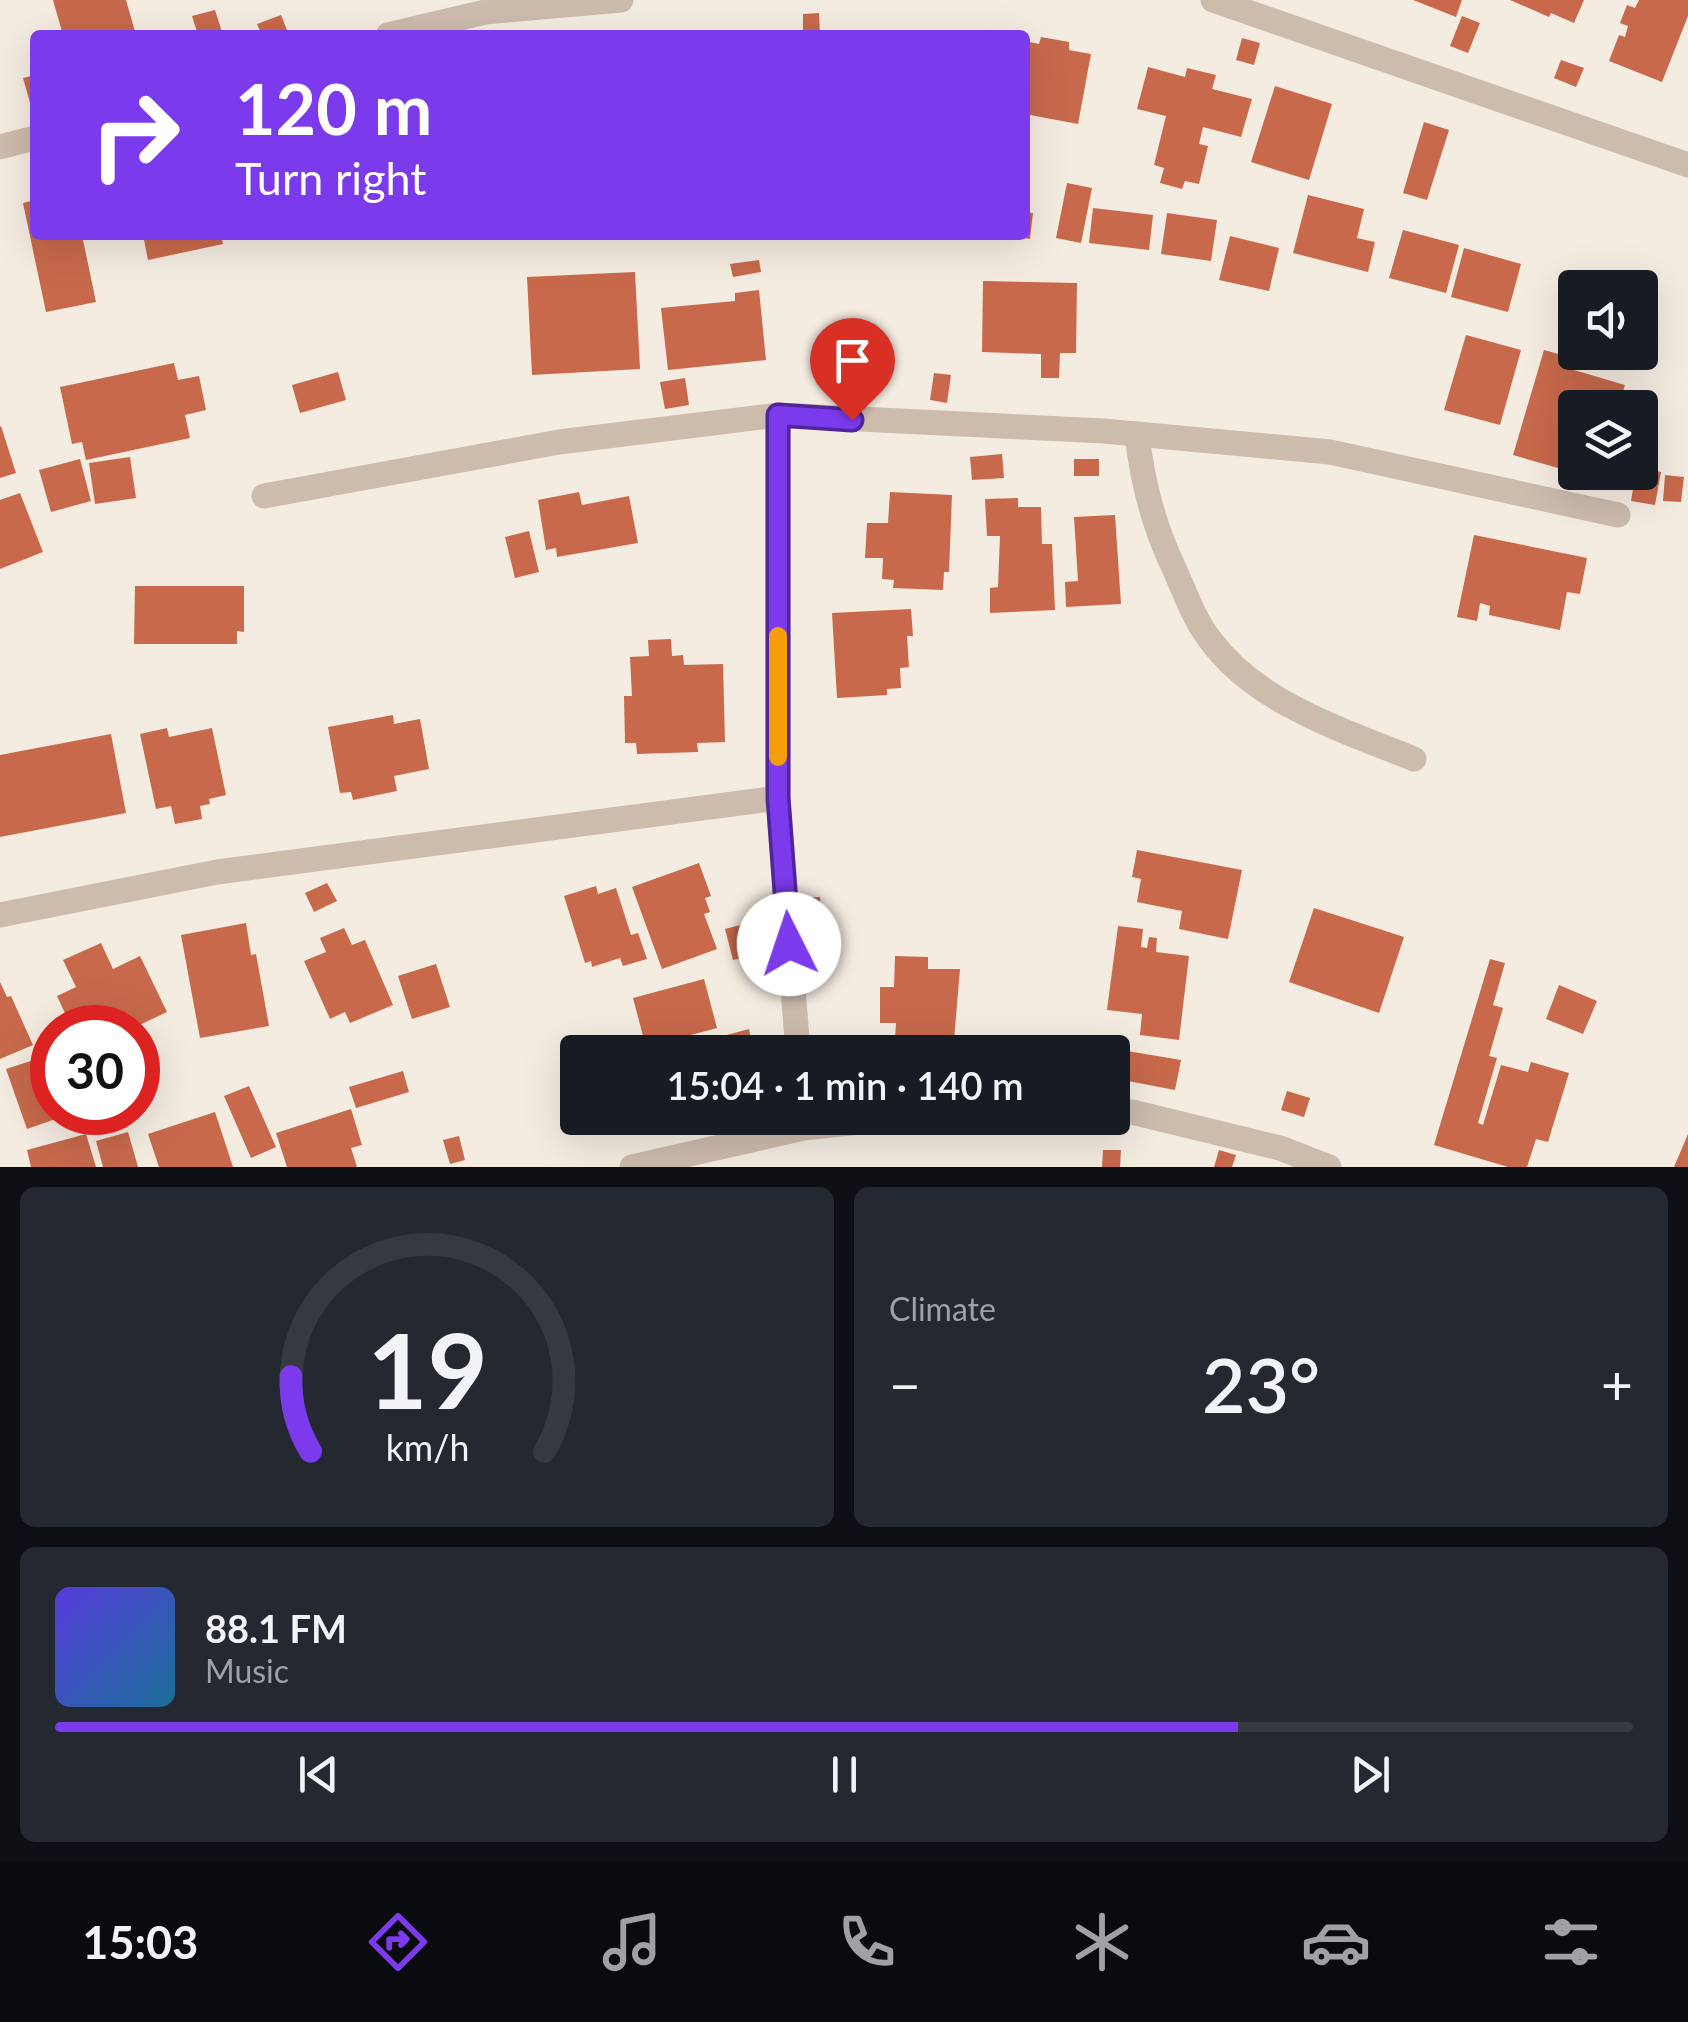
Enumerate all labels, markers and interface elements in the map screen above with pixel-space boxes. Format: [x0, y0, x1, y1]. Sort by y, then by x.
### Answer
text: 120 m [235, 66, 432, 150]
icon: right [70, 70, 200, 200]
text: Turn right [235, 151, 426, 205]
map controls [1558, 270, 1658, 490]
button: sound [1558, 270, 1658, 370]
pin [810, 318, 895, 421]
icon: arrive [825, 333, 880, 388]
button: layers [1558, 390, 1658, 490]
position arrow [737, 892, 841, 996]
speed limit sign: 30 [30, 1005, 160, 1135]
text: 15:04 · 1 min · 140 m [667, 1062, 1023, 1108]
text: Climate [889, 1289, 996, 1328]
text: 19 [367, 1306, 487, 1431]
text: 23° [1202, 1339, 1320, 1429]
text: − [889, 1351, 921, 1417]
text: + [1601, 1351, 1633, 1417]
text: km/h [385, 1426, 469, 1469]
text: 88.1 FM [205, 1605, 347, 1651]
text: Music [205, 1651, 289, 1690]
icon: previous [291, 1747, 346, 1802]
icon: pause [817, 1747, 872, 1802]
icon: next [1343, 1747, 1398, 1802]
icon: directions [363, 1907, 433, 1977]
icon: music [597, 1907, 667, 1977]
icon: phone [832, 1907, 902, 1977]
icon: climate [1067, 1907, 1137, 1977]
icon: car [1301, 1907, 1371, 1977]
icon: filters [1536, 1907, 1606, 1977]
text: 15:03 [82, 1915, 198, 1969]

